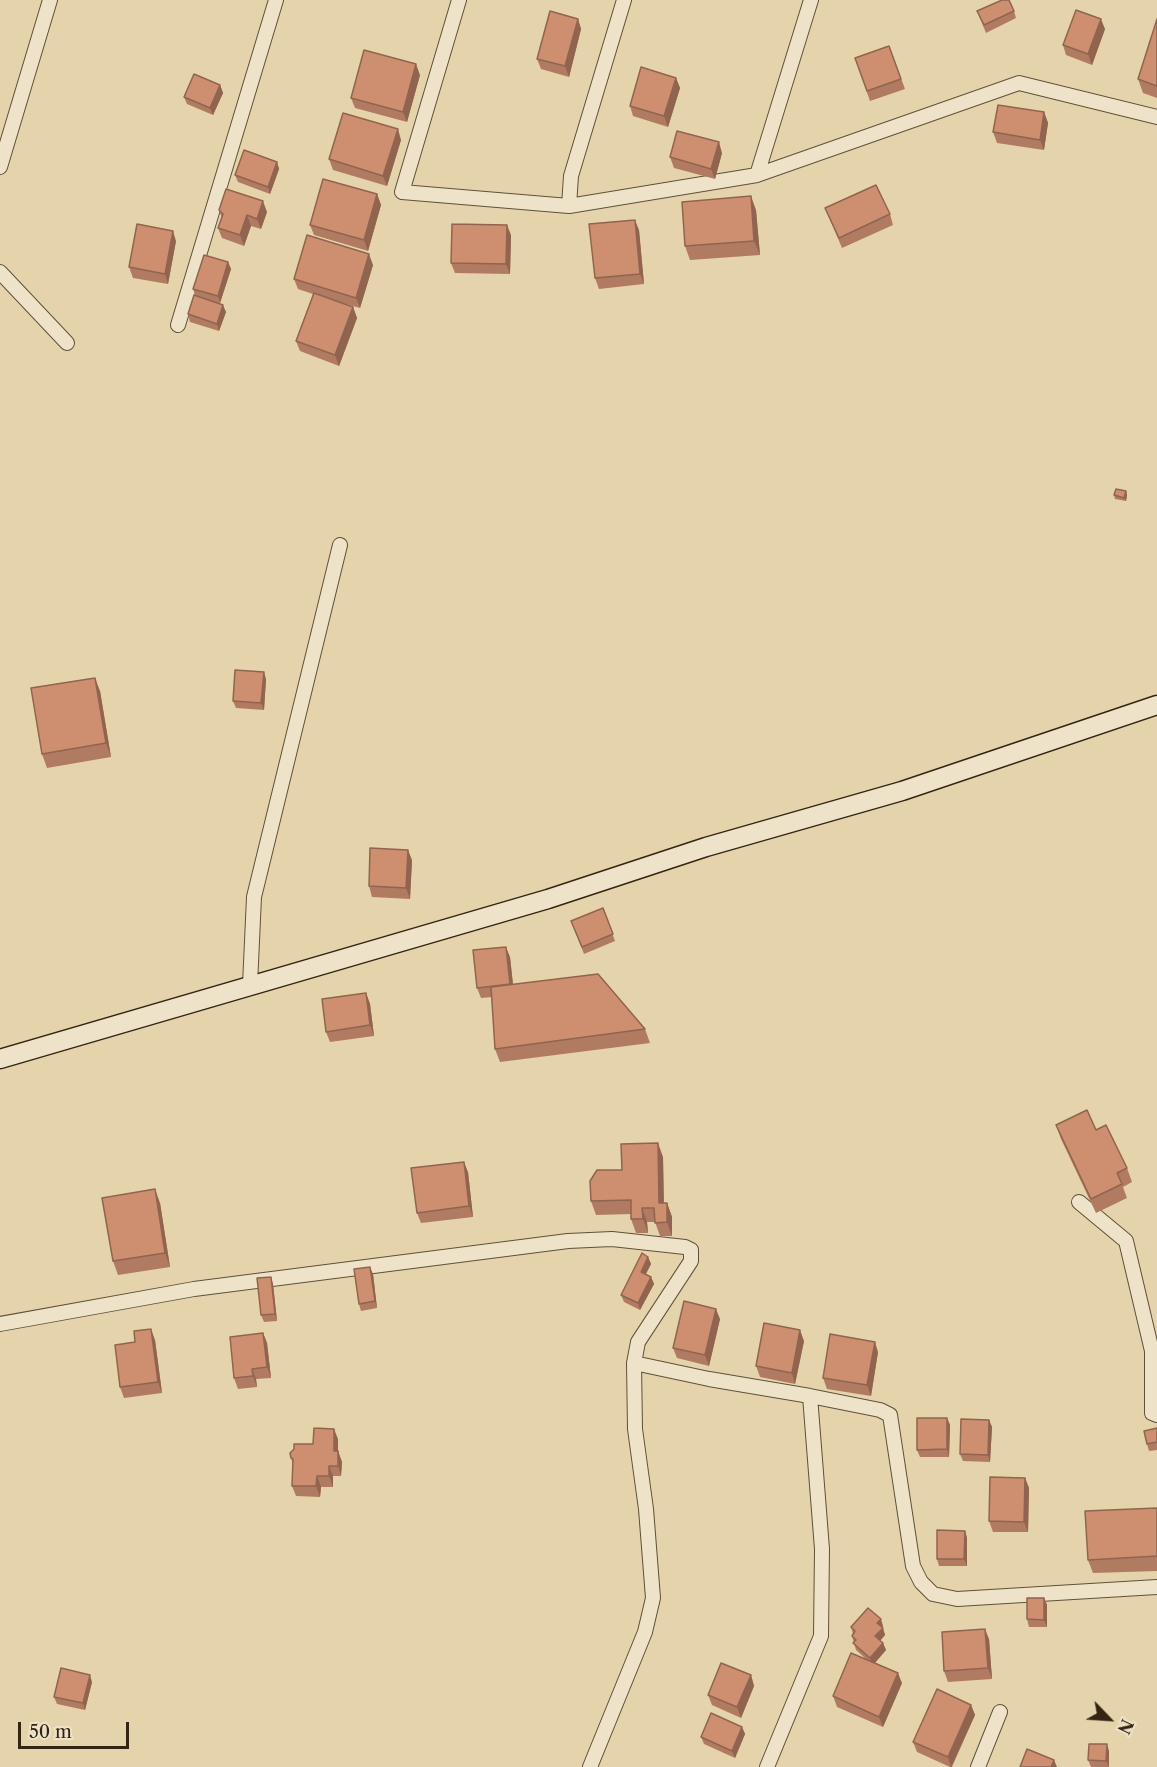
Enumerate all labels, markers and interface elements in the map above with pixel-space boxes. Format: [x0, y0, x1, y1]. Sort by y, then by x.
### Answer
north arrow [1079, 1689, 1139, 1749]
scale bar [21, 1710, 132, 1748]
text: N [1113, 1716, 1137, 1737]
text: 50 m [29, 1721, 72, 1743]

